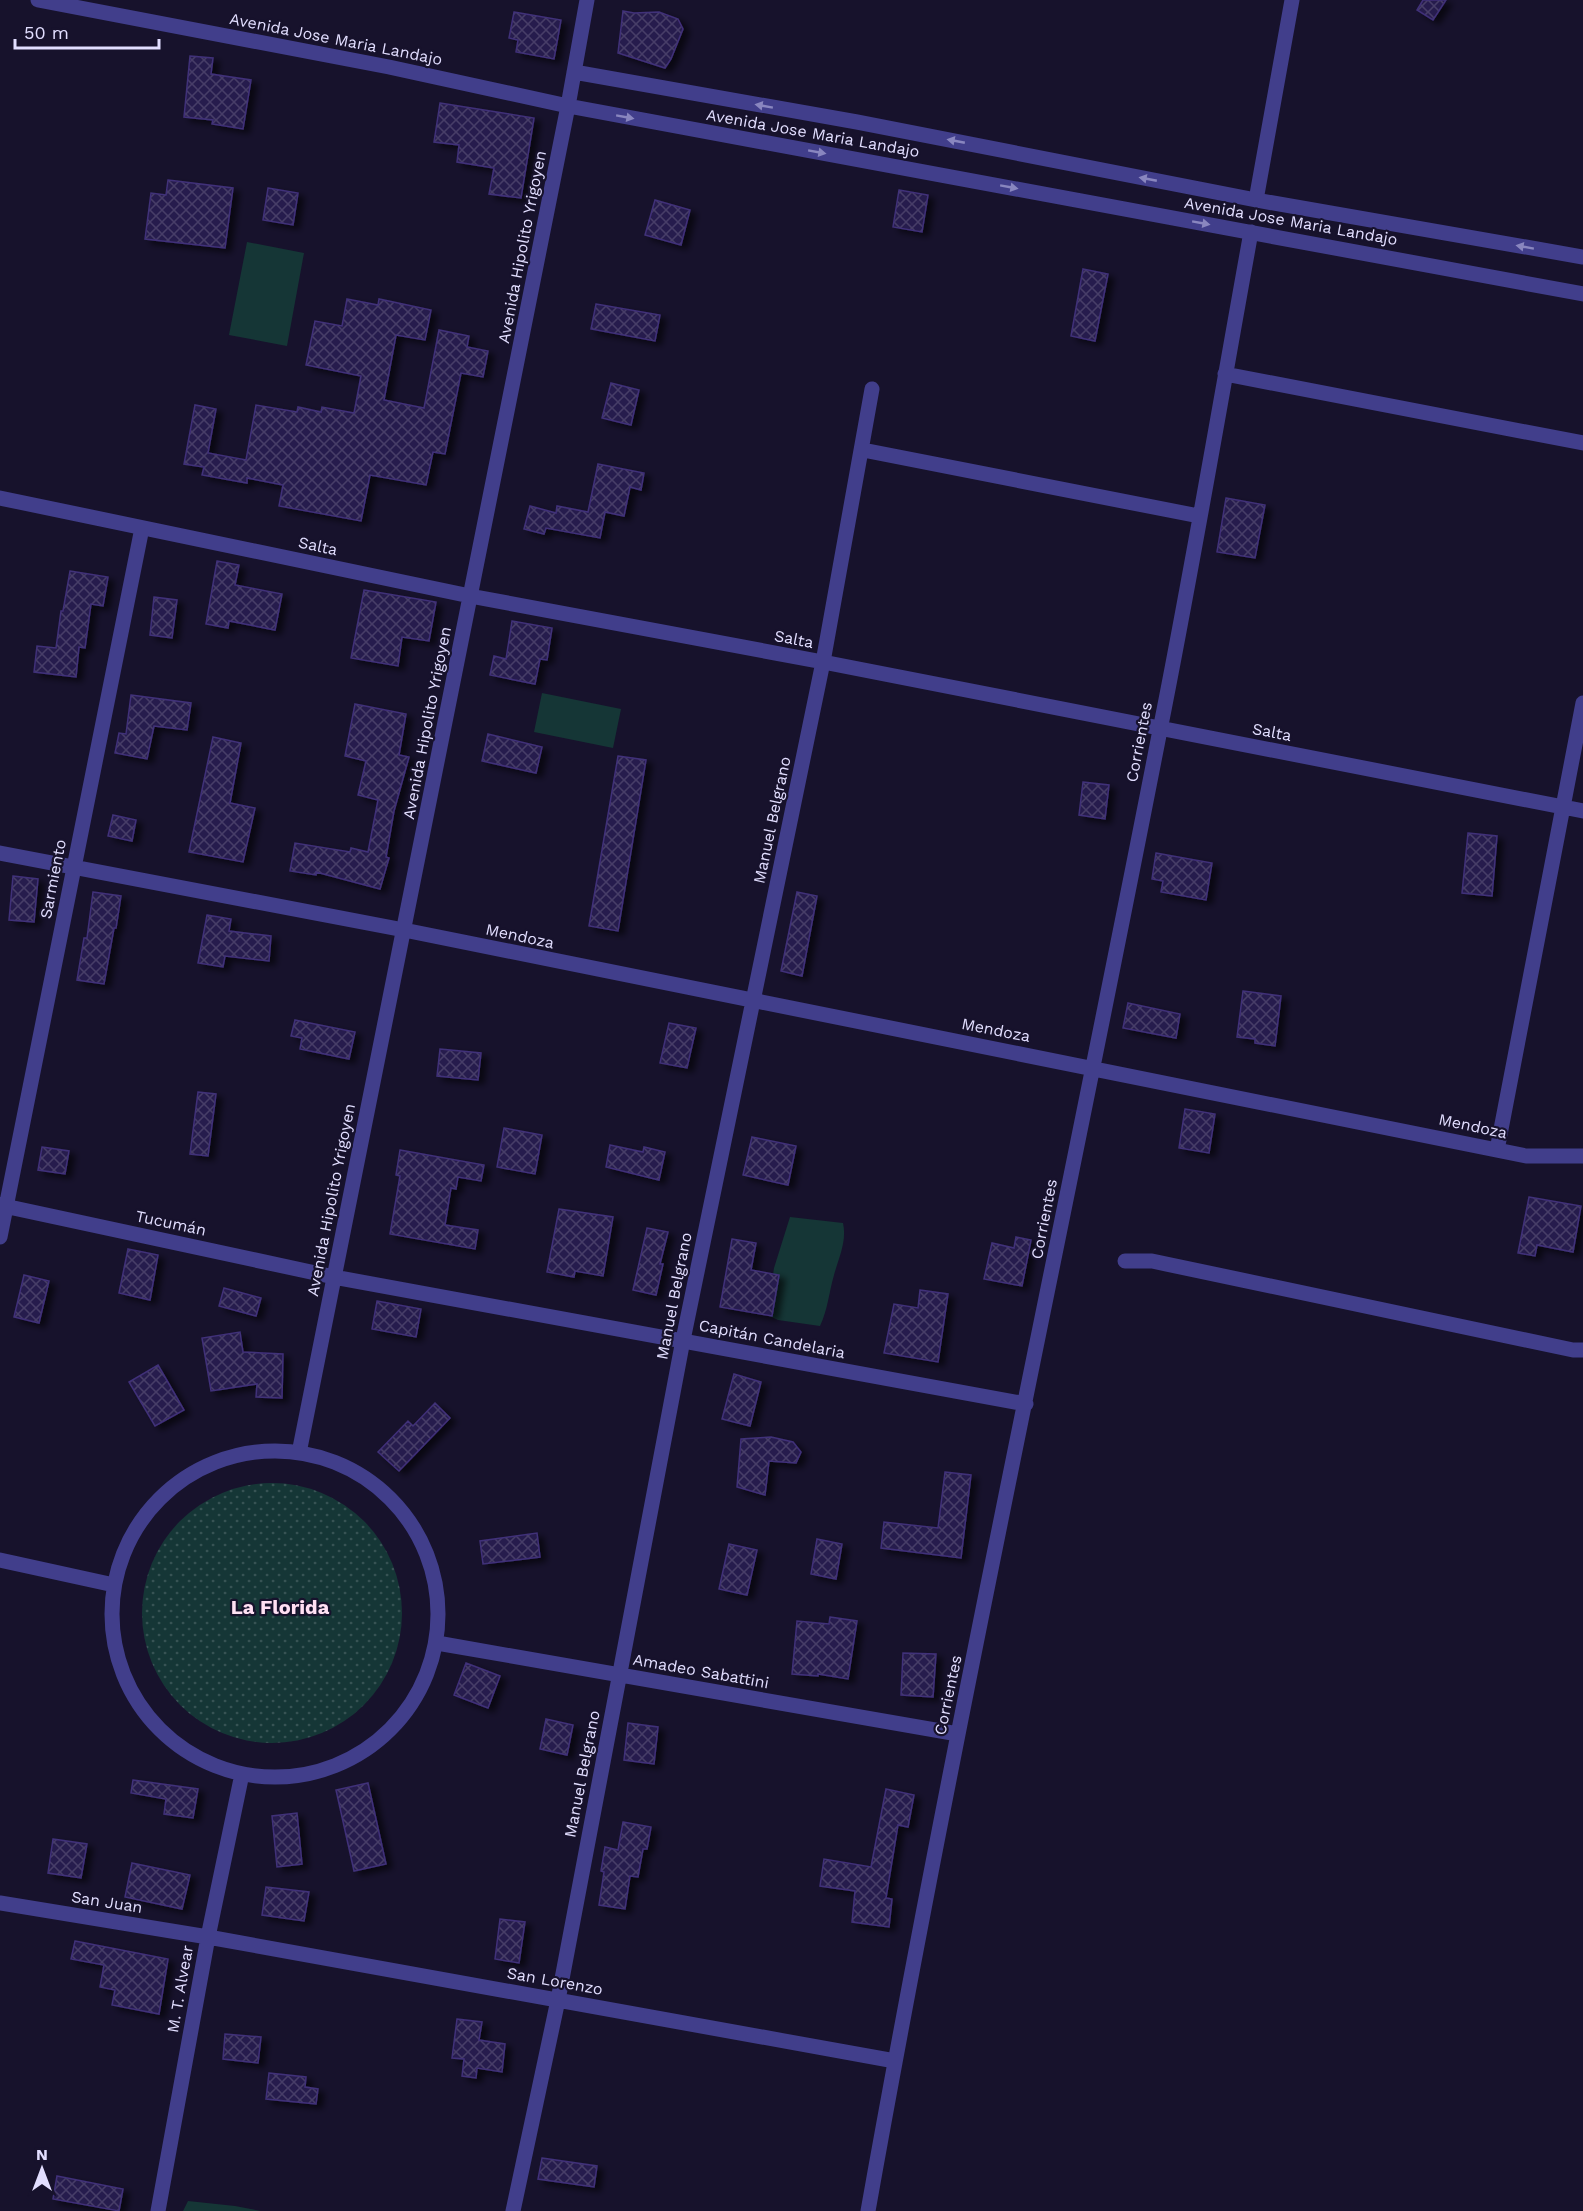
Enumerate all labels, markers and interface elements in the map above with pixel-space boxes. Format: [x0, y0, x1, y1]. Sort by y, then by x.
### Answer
street label: Avenida Jose Maria Landajo [228, 9, 444, 69]
scale bar [15, 12, 159, 50]
text: 50 m [24, 22, 69, 43]
one-way arrow [755, 101, 774, 110]
street label: Avenida Jose Maria Landajo [705, 105, 921, 161]
one-way arrow [616, 112, 635, 121]
one-way arrow [946, 136, 965, 145]
one-way arrow [808, 148, 827, 157]
street label: Avenida Hipolito Yrigoyen [494, 149, 550, 345]
one-way arrow [1138, 174, 1157, 183]
one-way arrow [1000, 183, 1019, 192]
street label: Avenida Jose Maria Landajo [1183, 193, 1399, 249]
one-way arrow [1191, 219, 1210, 228]
one-way arrow [1516, 242, 1535, 251]
street label: Salta [297, 533, 339, 559]
street label: Avenida Hipolito Yrigoyen [399, 625, 455, 821]
street label: Salta [773, 626, 815, 652]
street label: Corrientes [1122, 700, 1156, 784]
street label: Salta [1251, 719, 1293, 745]
street label: Manuel Belgrano [749, 755, 795, 885]
street label: Sarmiento [36, 838, 70, 920]
street label: Mendoza [484, 919, 556, 953]
street label: Mendoza [960, 1014, 1032, 1046]
street label: Avenida Hipolito Yrigoyen [303, 1102, 359, 1298]
street label: Mendoza [1437, 1109, 1509, 1143]
street label: Corrientes [1027, 1177, 1061, 1261]
street label: Tucumán [134, 1206, 208, 1240]
street label: Manuel Belgrano [652, 1231, 696, 1361]
street label: Capitán Candelaria [697, 1316, 847, 1362]
district label: La Florida [231, 1595, 330, 1619]
street label: Amadeo Sabattini [631, 1650, 771, 1692]
street label: Corrientes [930, 1653, 966, 1737]
street label: Manuel Belgrano [560, 1709, 604, 1839]
street label: San Juan [70, 1887, 144, 1917]
street label: M. T. Alvear [163, 1943, 197, 2034]
street label: San Lorenzo [506, 1963, 604, 1999]
north arrow [12, 2139, 72, 2199]
text: N [36, 2145, 48, 2164]

